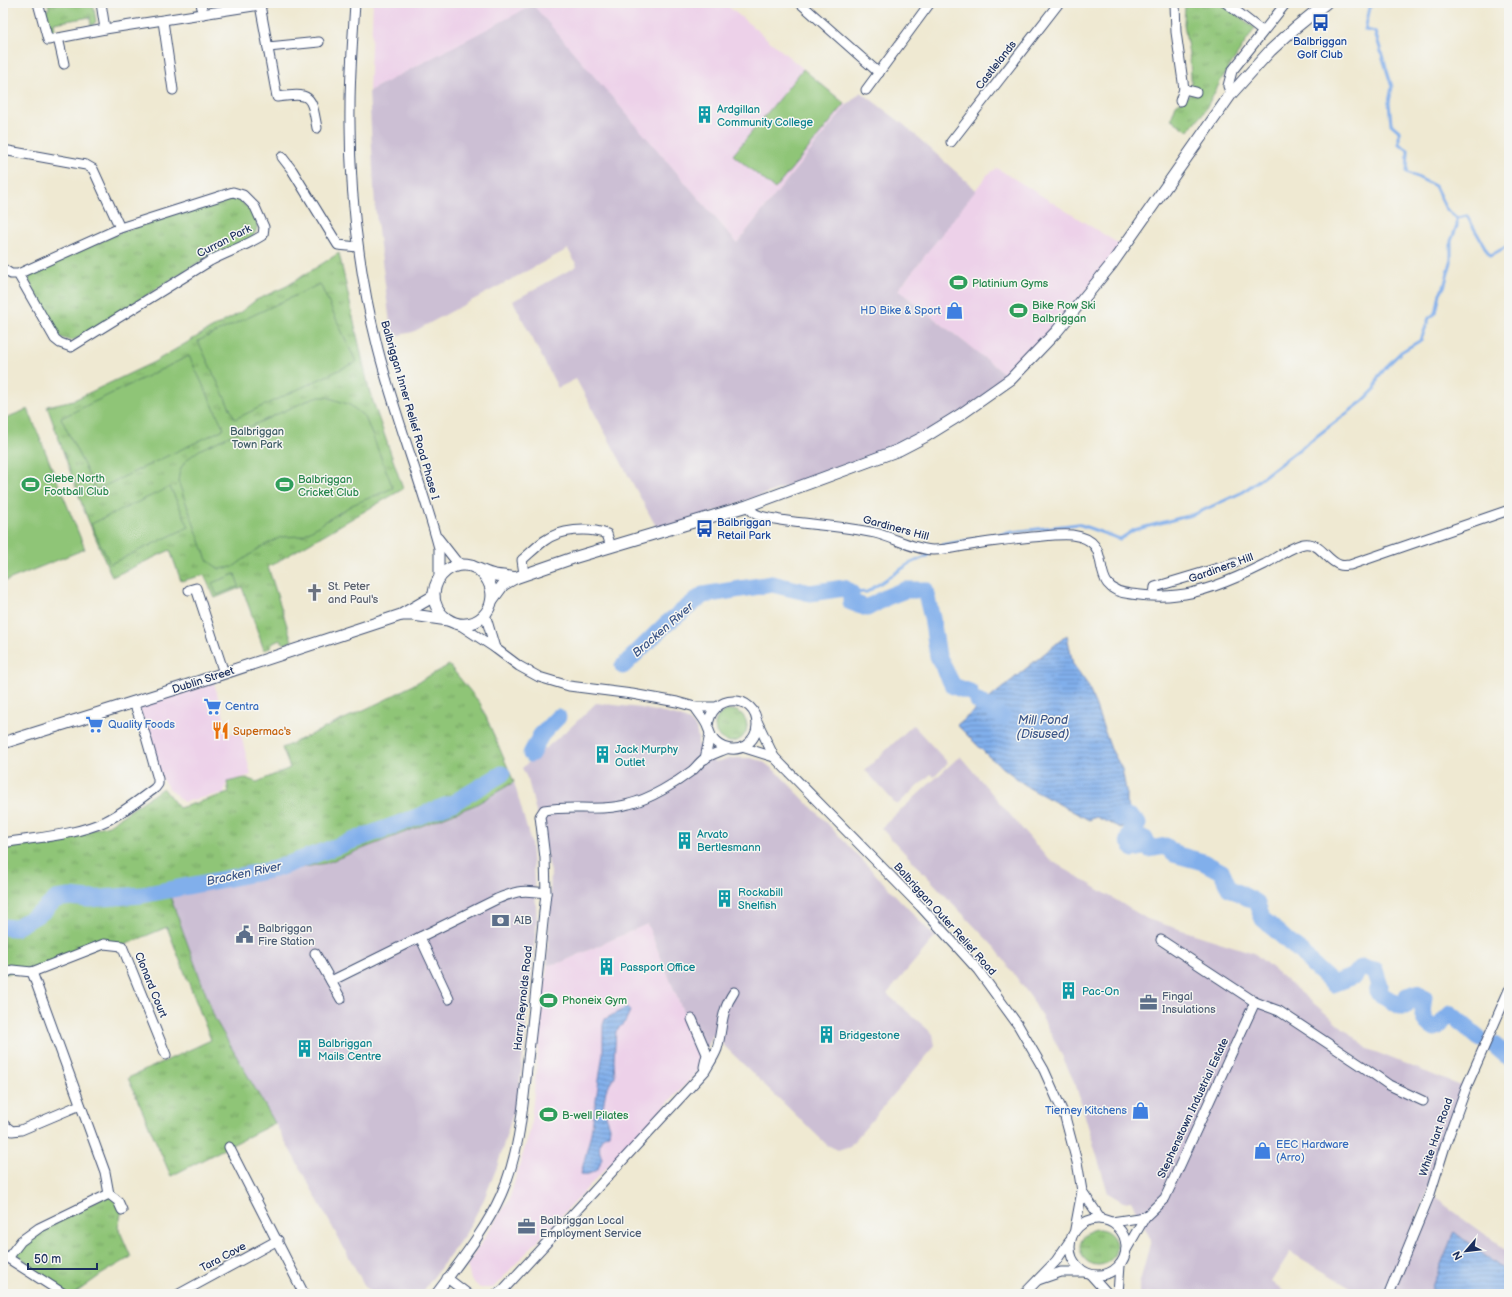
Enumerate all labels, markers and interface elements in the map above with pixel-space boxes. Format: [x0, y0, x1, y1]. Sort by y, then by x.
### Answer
bus stop icon: Balbriggan Golf Club [1310, 13, 1330, 33]
place label: Balbriggan Golf Club [1293, 35, 1347, 61]
street label: Castlelands [973, 38, 1019, 92]
place label: Ardgillan Community College [717, 103, 814, 129]
building icon: Ardgillan Community College [694, 105, 714, 125]
street label: Curran Park [195, 222, 254, 260]
sports icon: Platinium Gyms [949, 273, 969, 293]
place label: Platinium Gyms [972, 277, 1049, 290]
place label: Bike Row Ski Balbriggan [1032, 299, 1096, 325]
shop icon: HD Bike & Sport [944, 300, 964, 320]
sports icon: Bike Row Ski Balbriggan [1009, 301, 1029, 321]
place label: HD Bike & Sport [860, 304, 942, 317]
street label: Balbriggan Inner Relief Road Phase I [378, 319, 442, 502]
park label: Balbriggan Town Park [230, 425, 284, 451]
place label: Glebe North Football Club [44, 472, 109, 498]
place label: Balbriggan Cricket Club [298, 473, 359, 499]
sports icon: Glebe North Football Club [21, 474, 41, 494]
sports icon: Balbriggan Cricket Club [275, 475, 295, 495]
street label: Gardiners Hill [862, 513, 930, 543]
place label: Balbriggan Retail Park [717, 516, 771, 542]
bus stop icon: Balbriggan Retail Park [694, 518, 714, 538]
street label: Gardiners Hill [1187, 550, 1255, 586]
place label: St. Peter and Paul's [328, 580, 379, 606]
church icon: St. Peter and Paul's [305, 582, 325, 602]
water label: Bracken River [629, 598, 698, 661]
street label: Dublin Street [170, 664, 236, 696]
supermarket icon: Centra [202, 696, 222, 716]
place label: Centra [225, 700, 259, 713]
water label: Mill Pond (Disused) [1017, 713, 1070, 742]
supermarket icon: Quality Foods [85, 714, 105, 734]
place label: Quality Foods [108, 718, 176, 731]
restaurant icon: Supermac's [210, 721, 230, 741]
place label: Supermac's [233, 725, 292, 738]
place label: Jack Murphy Outlet [615, 743, 678, 769]
building icon: Jack Murphy Outlet [592, 745, 612, 765]
place label: Arvato Bertlesmann [697, 828, 761, 854]
building icon: Arvato Bertlesmann [674, 830, 694, 850]
water label: Bracken River [205, 858, 284, 889]
street label: Balbriggan Outer Relief Road [891, 860, 999, 978]
place label: Rockabill Shelfish [738, 886, 783, 912]
building icon: Rockabill Shelfish [715, 888, 735, 908]
bank icon: AIB [491, 910, 511, 930]
place label: AIB [514, 914, 532, 927]
place label: Balbriggan Fire Station [258, 922, 315, 948]
public building icon: Balbriggan Fire Station [235, 924, 255, 944]
street label: Harry Reynolds Road [511, 945, 535, 1051]
street label: Clonard Court [132, 950, 170, 1020]
building icon: Passport Office [597, 957, 617, 977]
place label: Passport Office [620, 961, 696, 974]
building icon: Pac-On [1059, 981, 1079, 1001]
place label: Pac-On [1082, 985, 1119, 998]
sports icon: Phoneix Gym [539, 990, 559, 1010]
place label: Fingal Insulations [1162, 990, 1216, 1016]
office icon: Fingal Insulations [1139, 992, 1159, 1012]
place label: Phoneix Gym [562, 994, 627, 1007]
building icon: Bridgestone [816, 1025, 836, 1045]
place label: Bridgestone [839, 1029, 900, 1042]
street label: Stephenstown Industrial Estate [1155, 1035, 1231, 1180]
place label: Balbriggan Mails Centre [318, 1037, 382, 1063]
building icon: Balbriggan Mails Centre [295, 1039, 315, 1059]
street label: White Hart Road [1416, 1096, 1456, 1178]
shop icon: Tierney Kitchens [1130, 1100, 1150, 1120]
place label: Tierney Kitchens [1045, 1104, 1128, 1117]
sports icon: B-well Pilates [539, 1105, 559, 1125]
place label: B-well Pilates [562, 1109, 629, 1122]
place label: EEC Hardware (Arro) [1276, 1138, 1349, 1164]
shop icon: EEC Hardware (Arro) [1253, 1140, 1273, 1160]
place label: Balbriggan Local Employment Service [540, 1214, 642, 1240]
office icon: Balbriggan Local Employment Service [517, 1216, 537, 1236]
north arrow [1446, 1231, 1486, 1271]
street label: Tara Cove [198, 1239, 249, 1275]
scale bar [28, 1245, 97, 1271]
text: N [1450, 1249, 1465, 1262]
text: 50 m [34, 1252, 61, 1267]

